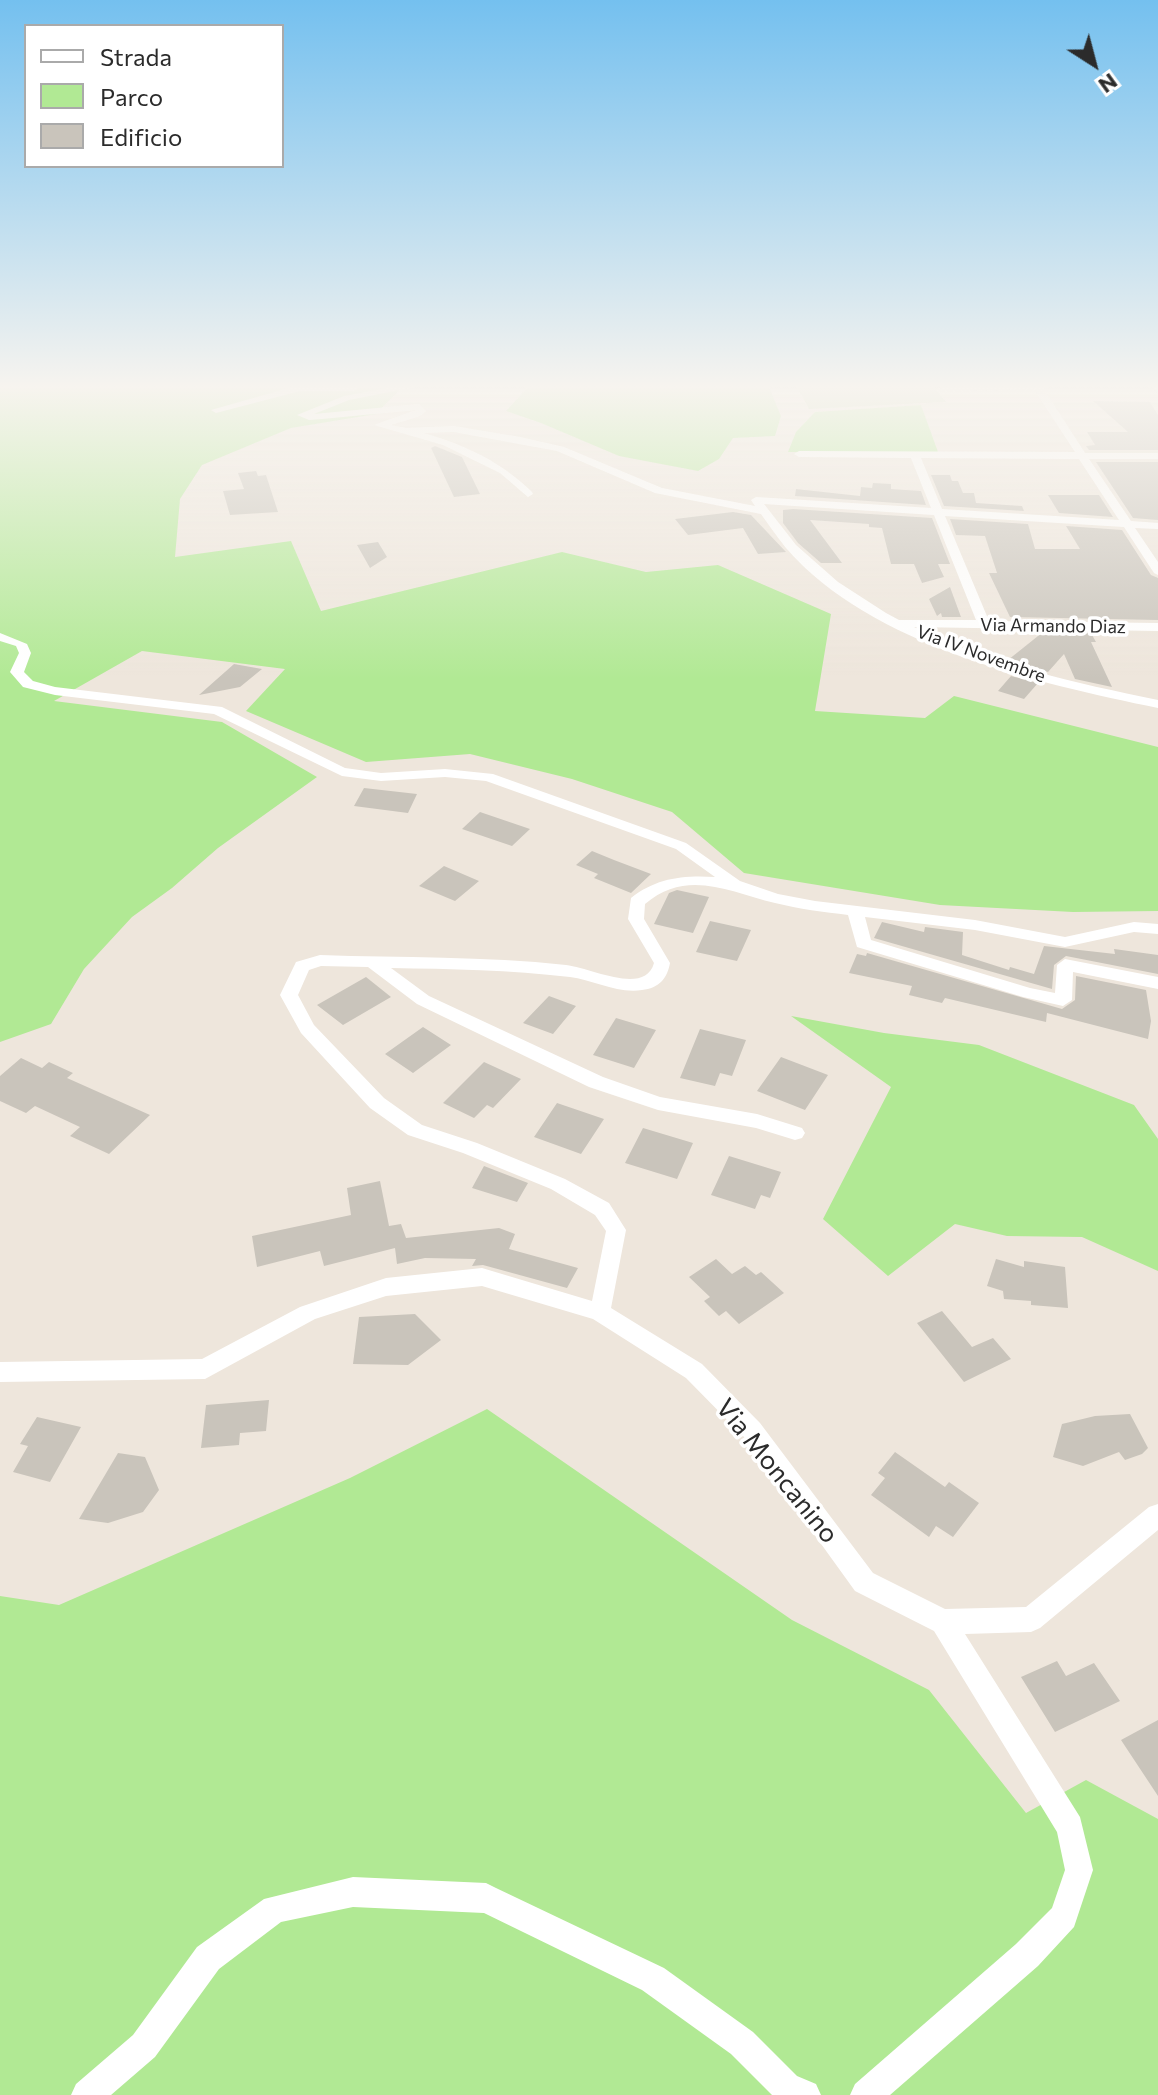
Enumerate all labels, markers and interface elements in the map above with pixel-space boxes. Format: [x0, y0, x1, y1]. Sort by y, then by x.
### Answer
legend [24, 24, 284, 168]
north arrow [1054, 24, 1134, 104]
text: Strada [100, 42, 172, 71]
text: N [1094, 68, 1123, 100]
text: Parco [100, 82, 163, 111]
text: Edificio [100, 122, 182, 151]
street label: Via Armando Diaz [980, 614, 1126, 638]
street label: Via IV Novembre [913, 621, 1049, 687]
street label: Via Moncanino [709, 1392, 845, 1550]

